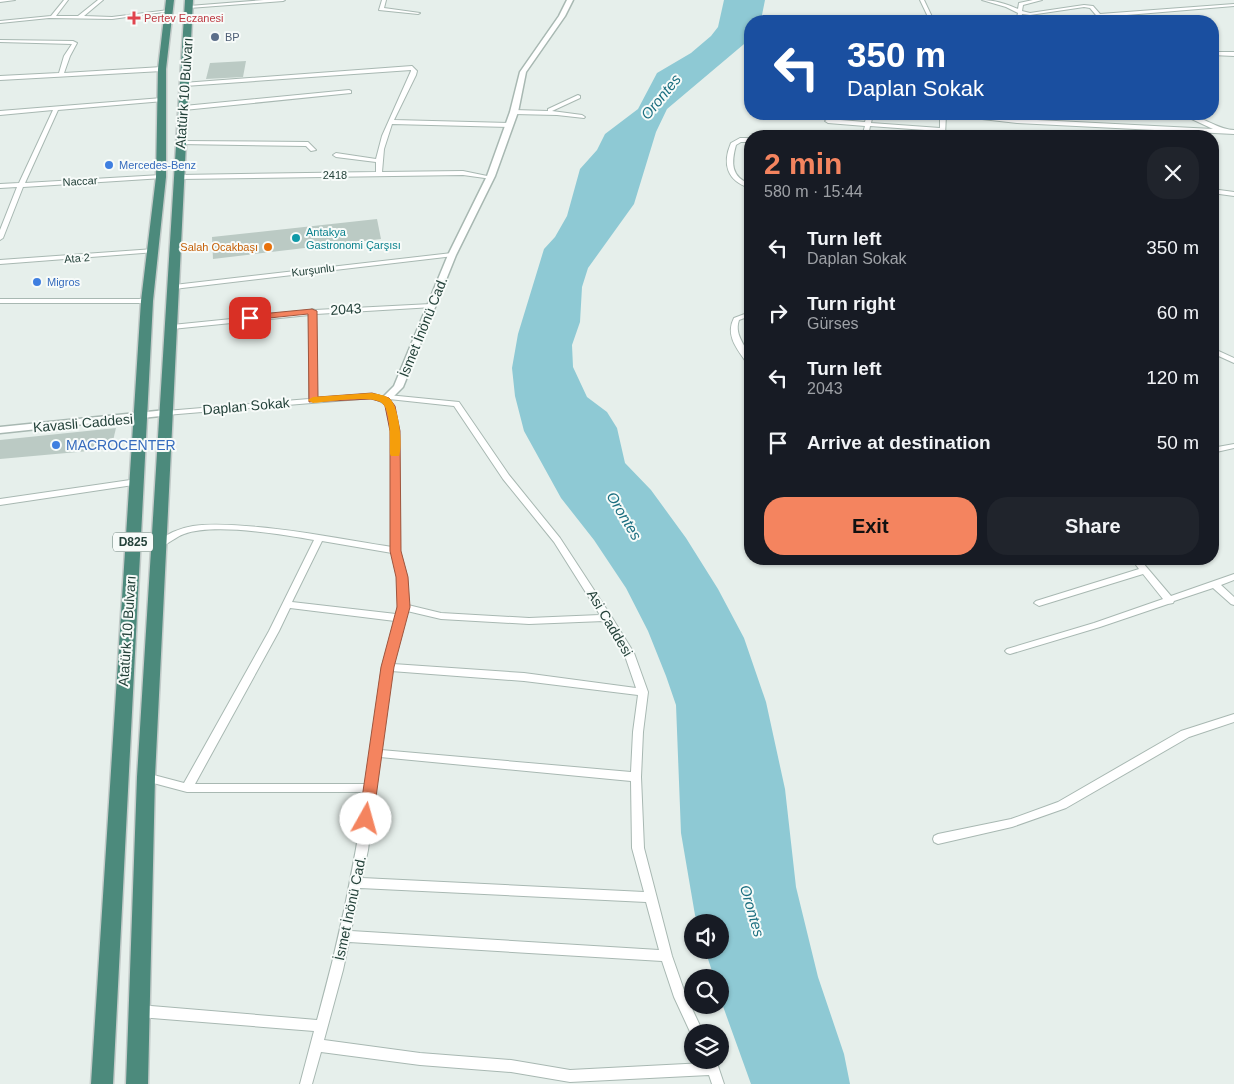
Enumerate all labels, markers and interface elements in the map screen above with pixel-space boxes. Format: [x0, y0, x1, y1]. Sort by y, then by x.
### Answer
marker: Pertev Eczanesi [128, 12, 140, 24]
place label: Pertev Eczanesi [144, 12, 223, 24]
marker: BP [209, 31, 221, 43]
place label: BP [225, 31, 240, 43]
icon: left [764, 35, 829, 100]
text: 350 m [847, 35, 946, 74]
street label: Atatürk 10 Bulvarı [172, 37, 196, 149]
water label: Orontes [637, 70, 684, 123]
text: Daplan Sokak [847, 76, 984, 101]
text: 2 min [764, 147, 842, 180]
button: close [1147, 147, 1199, 199]
marker: Mercedes-Benz [103, 159, 115, 171]
place label: Mercedes-Benz [119, 159, 196, 171]
street label: 2418 [323, 169, 347, 181]
street label: Naccar [62, 174, 98, 188]
text: 580 m · 15:44 [764, 183, 863, 200]
place label: Antakya Gastronomi Çarşısı [306, 226, 401, 251]
text: Turn left [807, 228, 882, 249]
marker: Antakya Gastronomi Çarşısı [290, 232, 302, 244]
icon: left [764, 234, 792, 262]
text: 350 m [1146, 237, 1199, 258]
place label: Salah Ocakbaşı [180, 241, 258, 253]
marker: Salah Ocakbaşı [262, 241, 274, 253]
text: Daplan Sokak [807, 250, 907, 267]
street label: Ata 2 [64, 251, 90, 265]
street label: Kurşunlu [291, 261, 335, 279]
street label: İsmet İnönü Cad. [395, 274, 450, 379]
marker: Migros [31, 276, 43, 288]
place label: Migros [47, 276, 81, 288]
text: Turn right [807, 293, 895, 314]
pin [229, 297, 271, 339]
icon: right [764, 299, 792, 327]
street label: 2043 [330, 300, 362, 318]
text: 60 m [1157, 302, 1199, 323]
icon: arrive [236, 304, 264, 332]
text: Gürses [807, 315, 859, 332]
text: Turn left [807, 358, 882, 379]
icon: left [764, 364, 792, 392]
text: 120 m [1146, 367, 1199, 388]
text: 2043 [807, 380, 843, 397]
street label: Daplan Sokak [202, 394, 291, 418]
street label: Kavasli Caddesi [32, 411, 134, 435]
icon: arrive [764, 429, 792, 457]
text: Arrive at destination [807, 432, 991, 453]
text: 50 m [1157, 432, 1199, 453]
place label: MACROCENTER [66, 437, 176, 453]
marker: MACROCENTER [50, 439, 62, 451]
water label: Orontes [603, 488, 646, 543]
button: Exit [764, 497, 977, 555]
button: Share [987, 497, 1199, 555]
road number: D825 [113, 532, 153, 552]
street label: Atatürk 10 Bulvarı [115, 575, 139, 687]
street label: Asi Caddesi [584, 587, 636, 659]
position arrow [339, 792, 391, 844]
street label: İsmet İnönü Cad. [330, 854, 369, 962]
water label: Orontes [737, 883, 768, 939]
map controls [684, 914, 729, 1069]
button: sound [684, 914, 729, 959]
button: search [684, 969, 729, 1014]
button: layers [684, 1024, 729, 1069]

